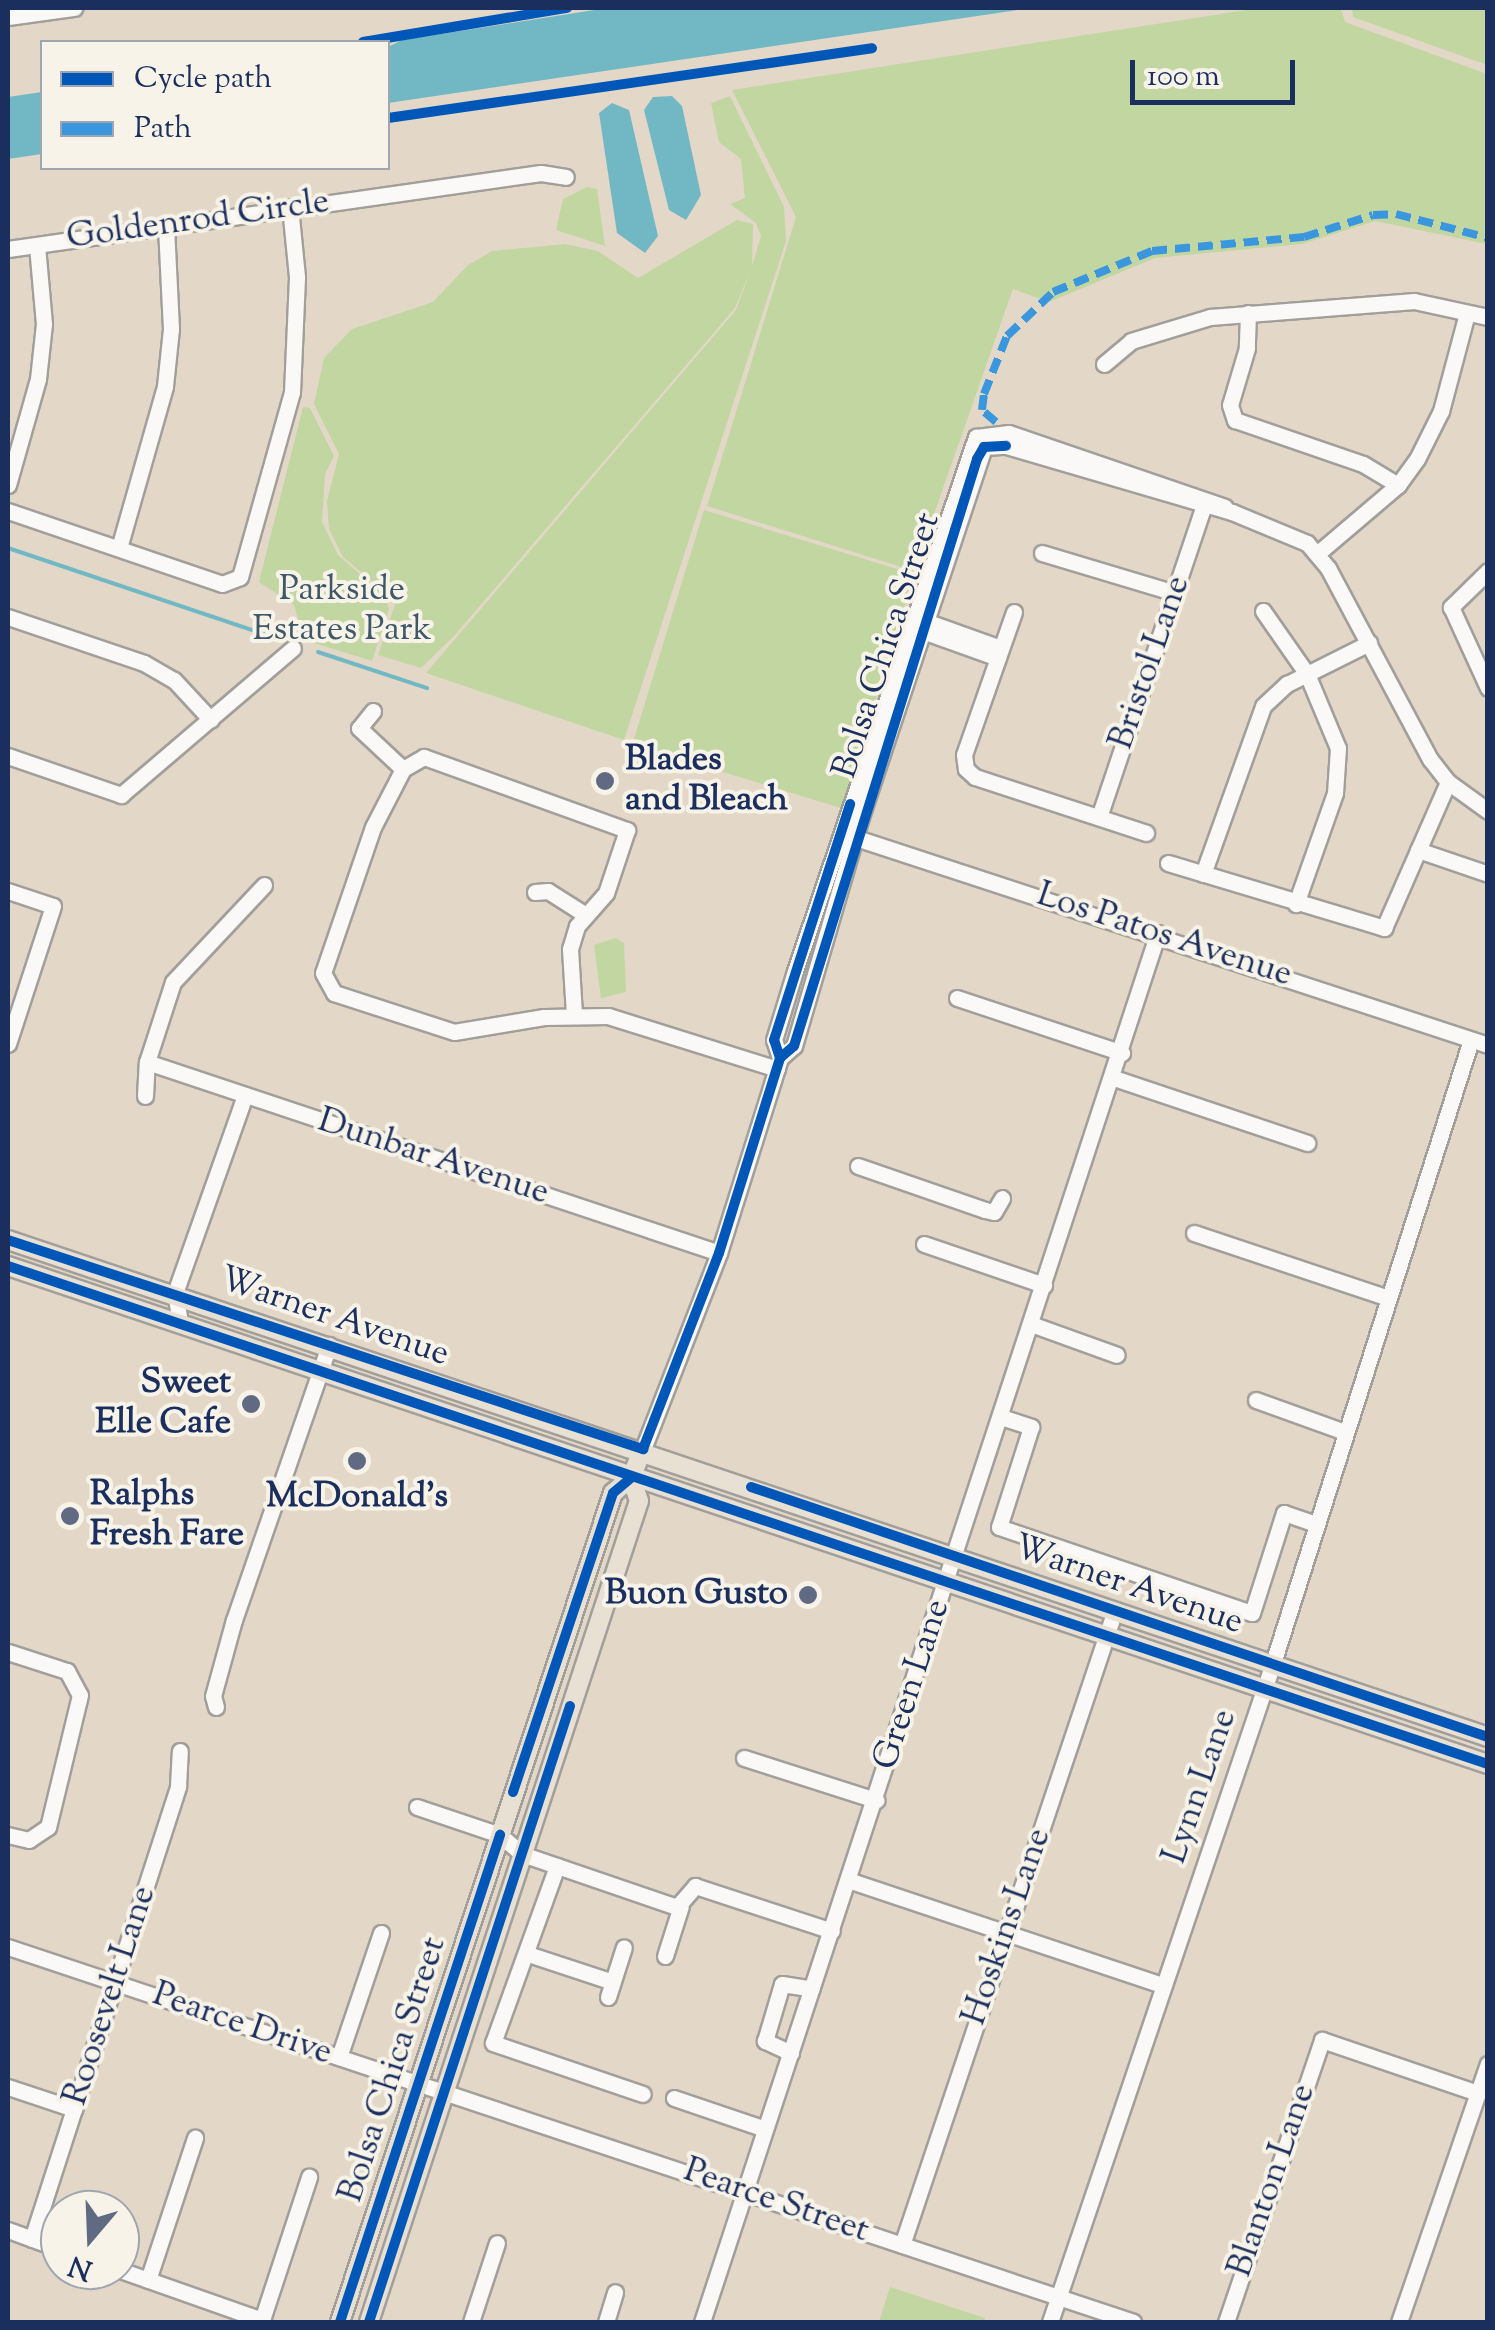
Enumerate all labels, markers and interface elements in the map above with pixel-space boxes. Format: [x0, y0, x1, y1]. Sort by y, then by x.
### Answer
legend [40, 40, 390, 170]
scale bar [1135, 40, 1300, 102]
text: 100 m [1147, 56, 1220, 99]
text: Cycle path [134, 58, 272, 101]
text: Path [134, 108, 192, 151]
street label: Goldenrod Circle [64, 182, 332, 260]
street label: Bolsa Chica Street [825, 508, 951, 784]
park label: Parkside Estates Park [252, 570, 432, 652]
street label: Bristol Lane [1102, 571, 1200, 755]
place label: Blades and Bleach [625, 740, 788, 822]
marker: Blades and Bleach [594, 770, 616, 792]
street label: Los Patos Avenue [1031, 875, 1297, 997]
street label: Dunbar Avenue [312, 1101, 554, 1215]
street label: Warner Avenue [214, 1259, 454, 1377]
place label: Sweet Elle Cafe [95, 1363, 231, 1445]
marker: Sweet Elle Cafe [240, 1393, 262, 1415]
marker: McDonald's [346, 1450, 368, 1472]
place label: Ralphs Fresh Fare [90, 1475, 244, 1557]
place label: McDonald's [266, 1477, 448, 1519]
marker: Ralphs Fresh Fare [59, 1505, 81, 1527]
street label: Warner Avenue [1008, 1527, 1248, 1645]
place label: Buon Gusto [605, 1574, 788, 1616]
marker: Buon Gusto [797, 1584, 819, 1606]
street label: Green Lane [866, 1595, 960, 1775]
street label: Lynn Lane [1155, 1704, 1247, 1870]
street label: Hoskins Lane [955, 1823, 1061, 2031]
street label: Roosevelt Lane [56, 1881, 166, 2111]
street label: Bolsa Chica Street [331, 1932, 457, 2208]
street label: Pearce Drive [147, 1975, 337, 2075]
street label: Blanton Lane [1220, 2079, 1326, 2283]
street label: Pearce Street [678, 2151, 874, 2253]
north arrow [40, 2190, 140, 2290]
text: N [64, 2244, 98, 2289]

